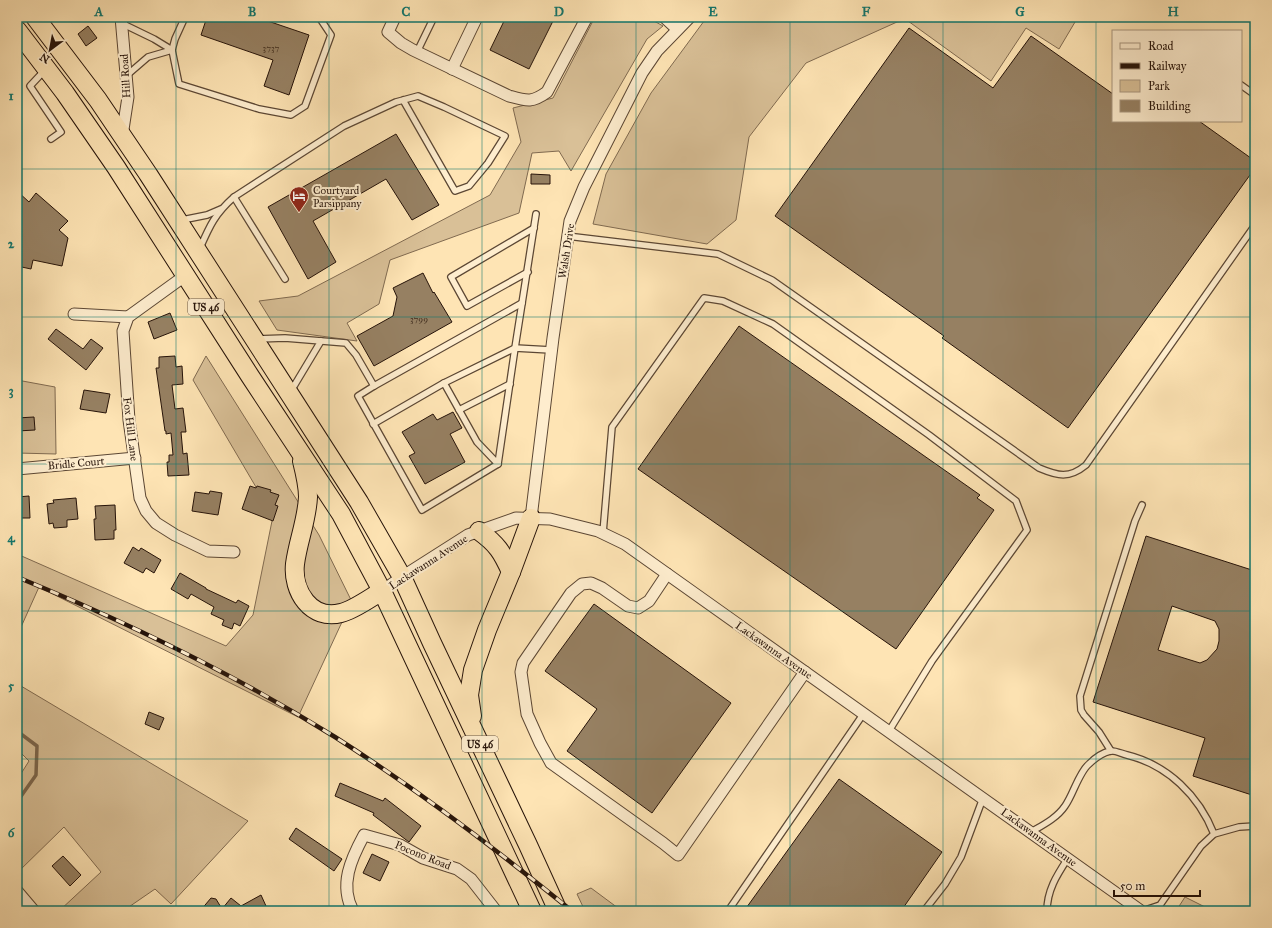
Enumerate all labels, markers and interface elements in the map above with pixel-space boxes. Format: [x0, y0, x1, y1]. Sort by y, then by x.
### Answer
text: A [94, 4, 104, 20]
text: B [248, 4, 257, 20]
text: C [402, 4, 411, 20]
text: D [554, 4, 564, 20]
text: E [708, 4, 718, 20]
text: F [862, 4, 871, 20]
text: G [1015, 4, 1025, 20]
text: H [1167, 4, 1179, 20]
north arrow [30, 30, 70, 70]
legend [1112, 30, 1242, 122]
text: Road [1148, 39, 1174, 53]
house number: 3737 [263, 42, 280, 53]
text: N [37, 50, 52, 66]
street label: Hill Road [118, 53, 133, 98]
text: Railway [1148, 59, 1187, 73]
text: Park [1148, 79, 1170, 93]
text: 1 [8, 88, 14, 104]
text: Building [1148, 99, 1191, 114]
place label: Courtyard Parsippany [313, 184, 362, 210]
hotel icon: Courtyard Parsippany [288, 185, 310, 213]
street label: Walsh Drive [556, 222, 577, 279]
text: 2 [8, 236, 15, 252]
road number: US 46 [188, 299, 224, 315]
house number: 3799 [410, 313, 428, 324]
text: 3 [8, 383, 14, 399]
street label: Fox Hill Lane [120, 397, 141, 462]
street label: Bridle Court [47, 455, 105, 472]
text: 4 [7, 530, 15, 546]
street label: Lackawanna Avenue [387, 532, 470, 593]
street label: Lackawanna Avenue [733, 619, 815, 682]
text: 5 [8, 678, 15, 694]
road number: US 46 [462, 736, 498, 752]
street label: Lackawanna Avenue [998, 805, 1080, 870]
text: 6 [8, 825, 16, 841]
street label: Pocono Road [393, 838, 453, 873]
scale bar [1114, 872, 1200, 898]
text: 50 m [1120, 879, 1145, 893]

